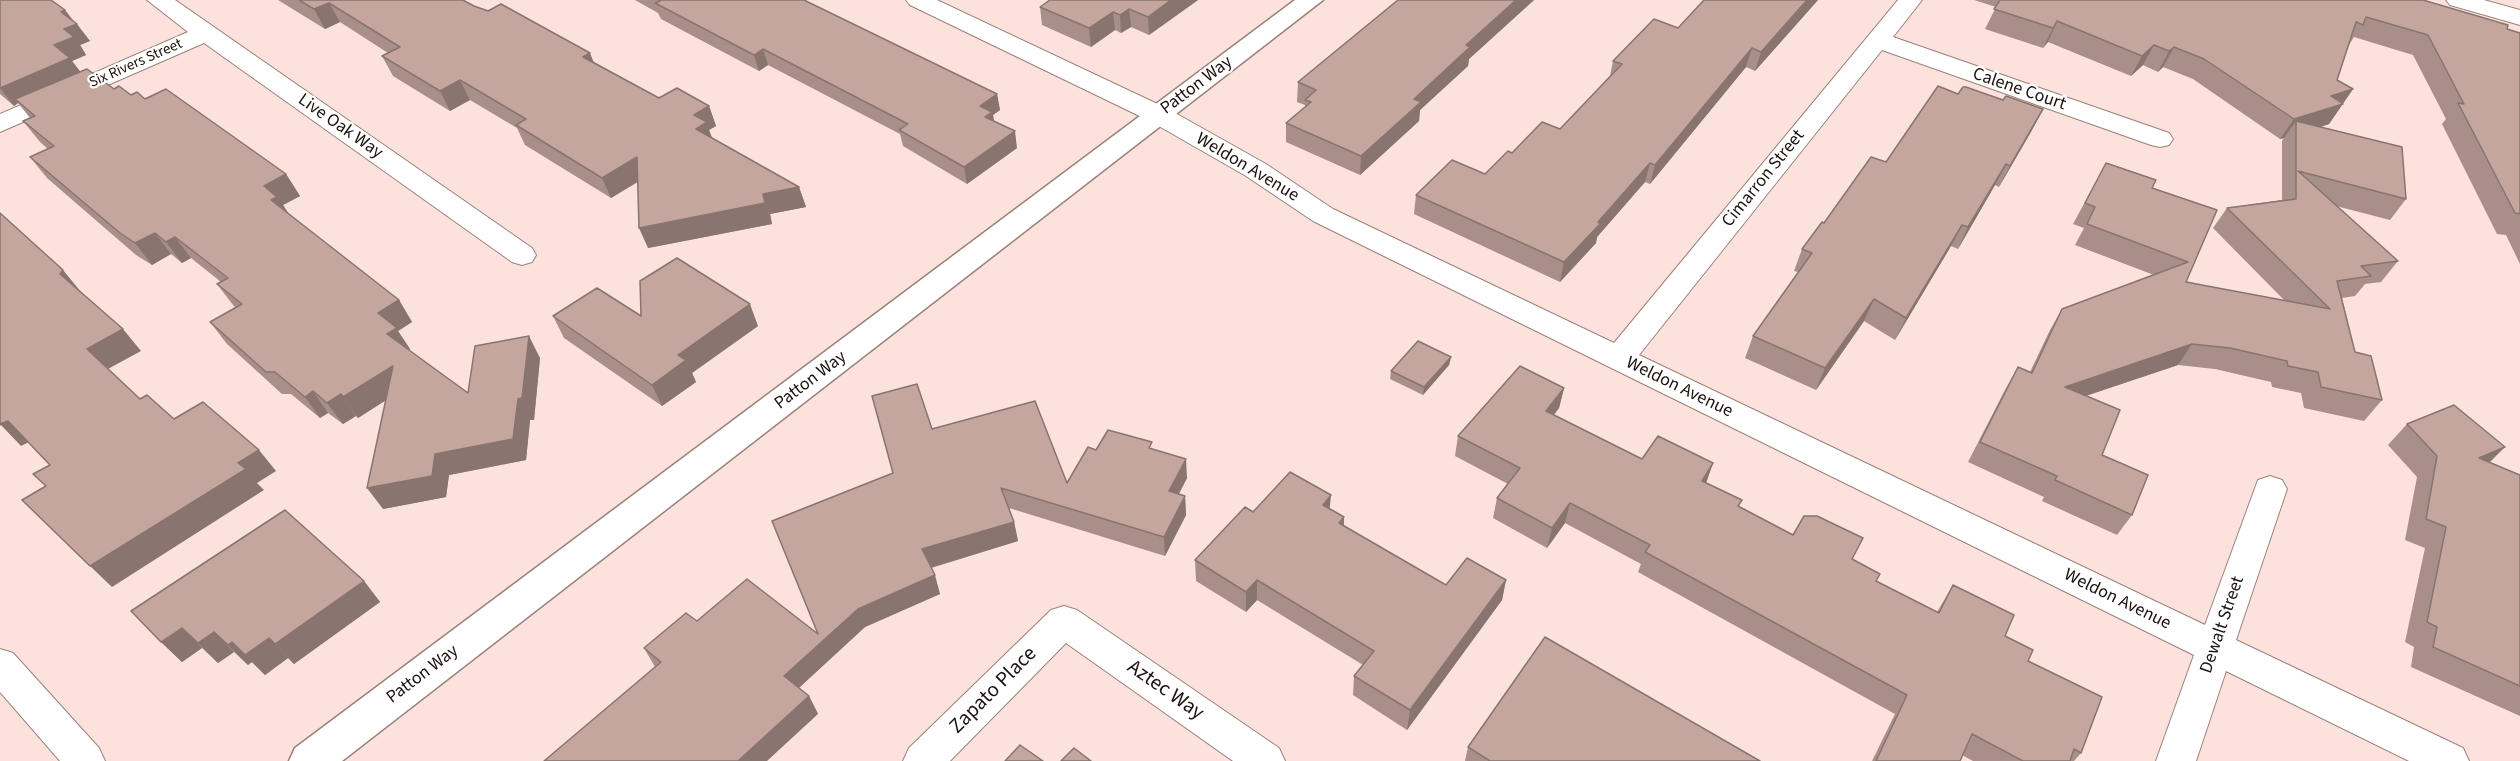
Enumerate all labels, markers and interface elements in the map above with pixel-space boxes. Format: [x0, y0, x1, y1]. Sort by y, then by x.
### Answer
street label: Six Rivers Street [87, 35, 185, 93]
street label: Patton Way [1157, 52, 1237, 120]
street label: Calene Court [1969, 64, 2069, 116]
street label: Live Oak Way [293, 90, 387, 164]
street label: Cimarron Street [1718, 126, 1810, 232]
street label: Weldon Avenue [1192, 129, 1302, 207]
street label: Patton Way [771, 347, 851, 415]
street label: Weldon Avenue [1622, 353, 1736, 423]
street label: Weldon Avenue [2060, 565, 2174, 635]
street label: Dewalt Street [2196, 574, 2250, 676]
street label: Patton Way [383, 641, 463, 709]
street label: Zapato Place [945, 642, 1043, 740]
street label: Aztec Way [1122, 655, 1208, 727]

